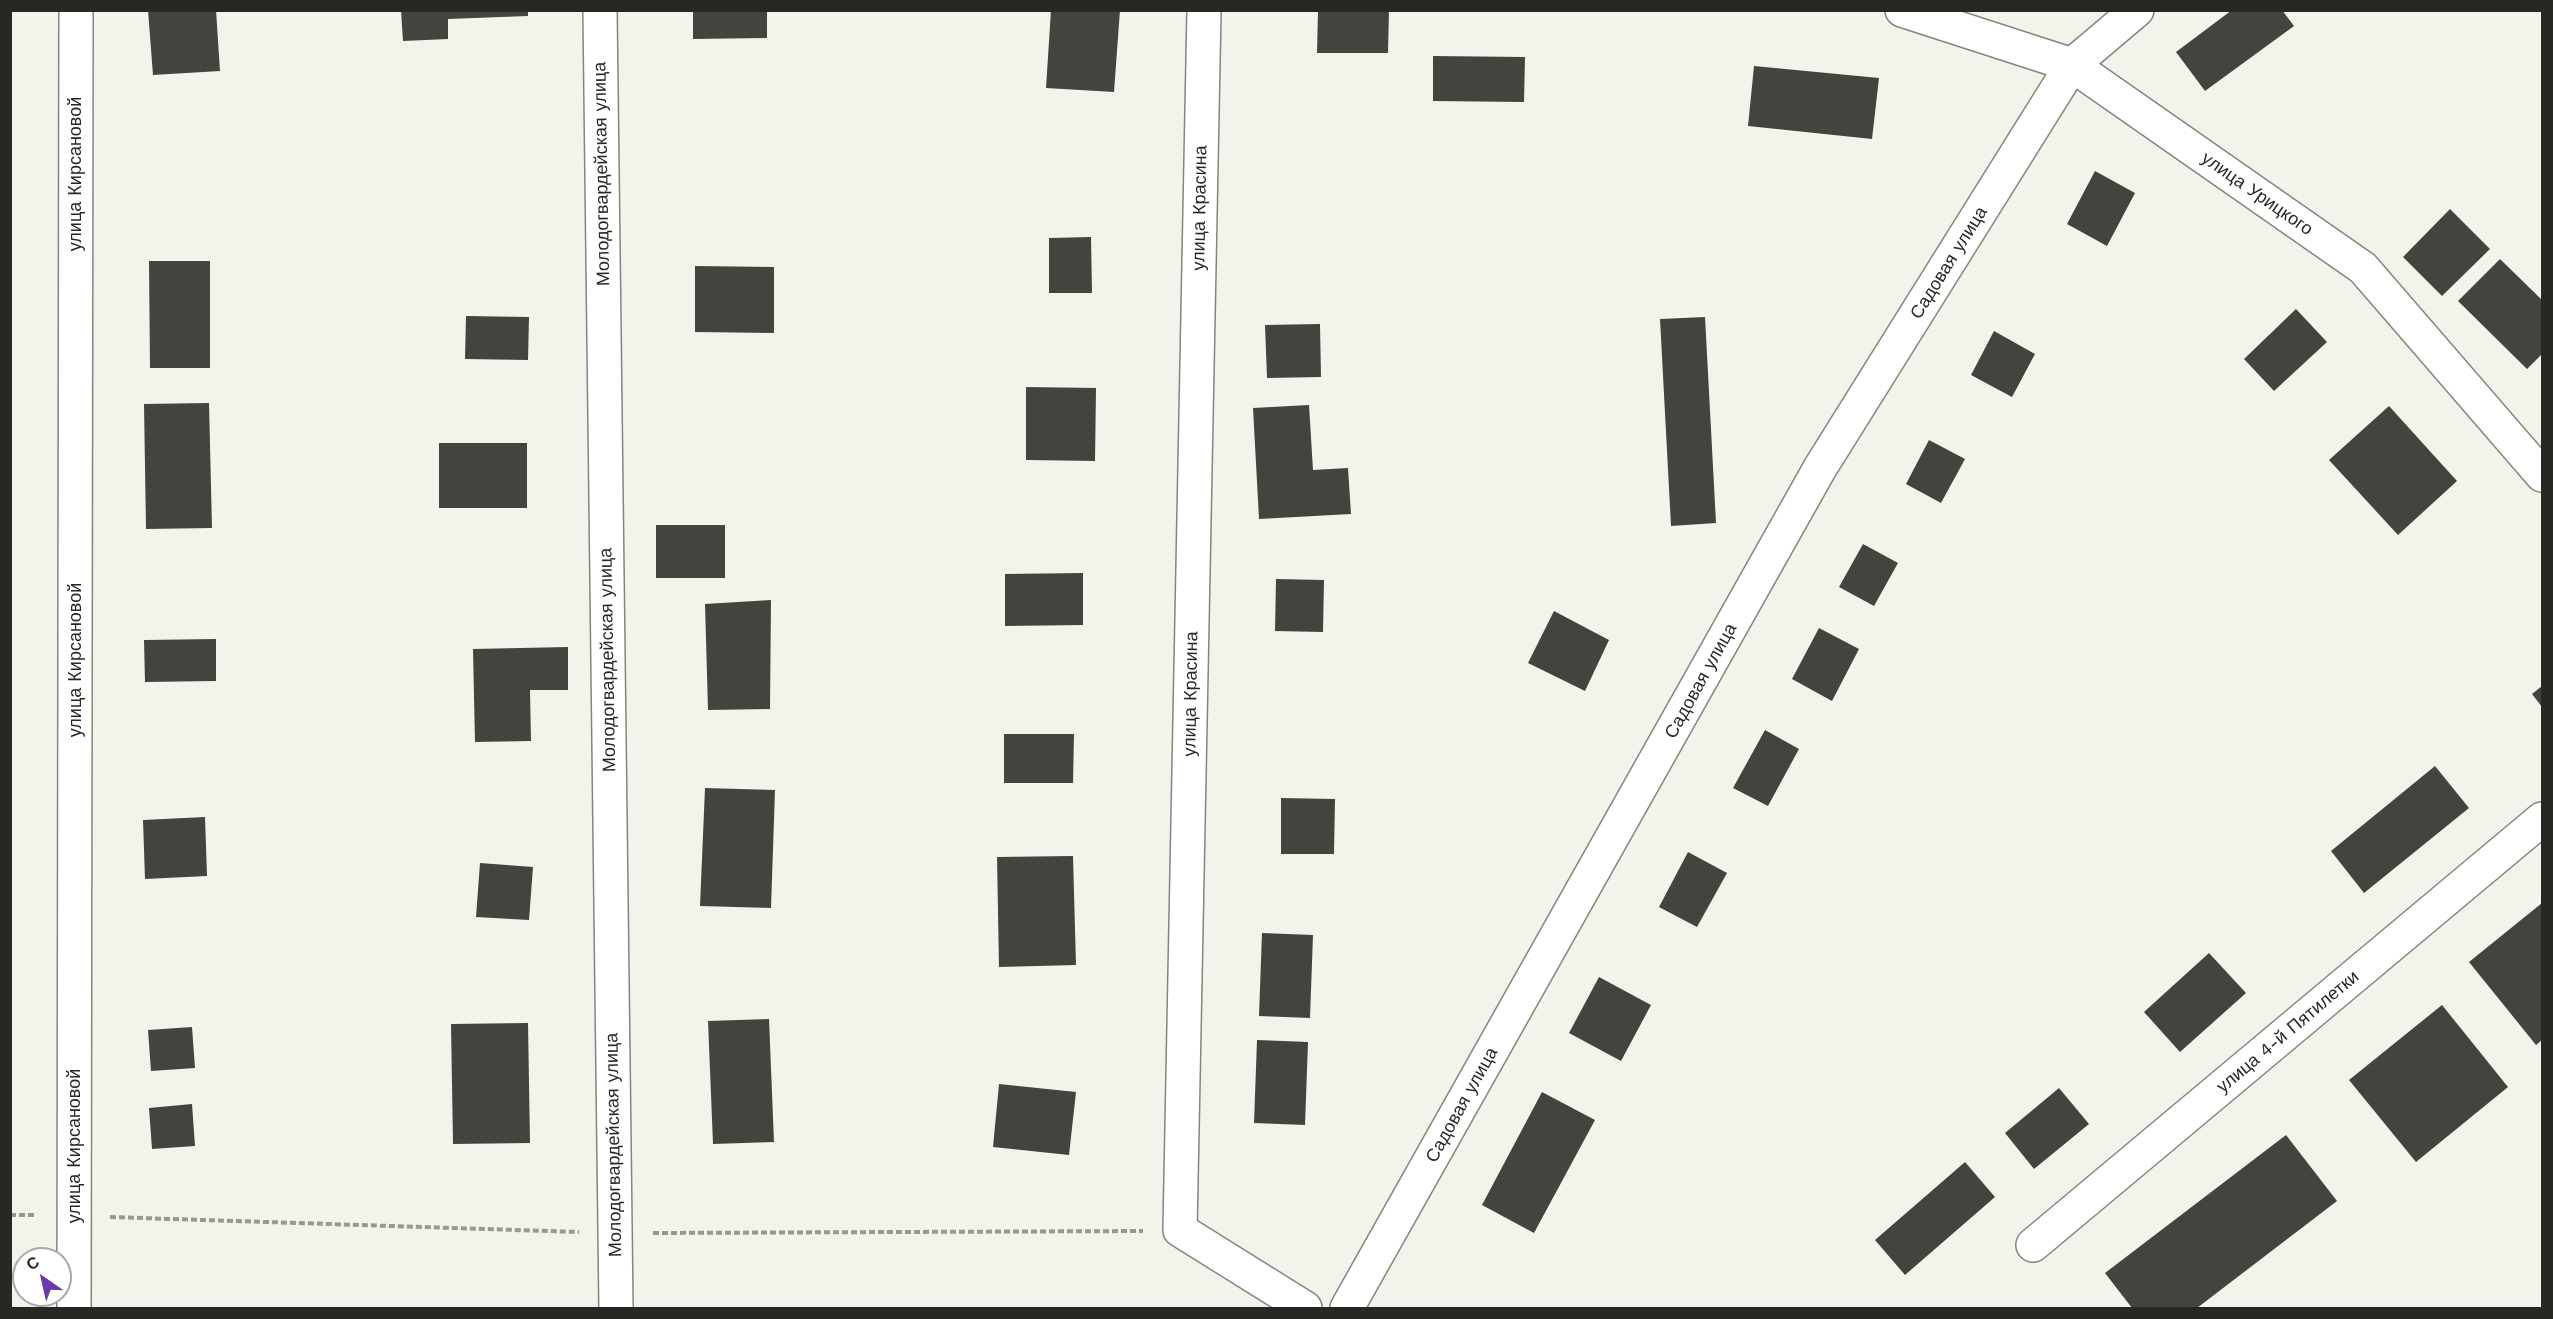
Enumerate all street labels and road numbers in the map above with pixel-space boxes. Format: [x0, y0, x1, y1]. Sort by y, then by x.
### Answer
street label: Молодогвардейская улица [589, 62, 615, 286]
street label: улица Кирсановой [65, 97, 87, 251]
street label: улица Красина [1188, 145, 1212, 271]
street label: улица Урицкого [2197, 148, 2317, 240]
street label: Садовая улица [1906, 203, 1992, 323]
street label: Молодогвардейская улица [595, 548, 621, 772]
street label: улица Кирсановой [65, 583, 87, 737]
street label: Садовая улица [1660, 620, 1742, 742]
street label: улица Красина [1179, 631, 1203, 757]
street label: улица 4-й Пятилетки [2212, 966, 2364, 1098]
street label: Молодогвардейская улица [601, 1033, 627, 1257]
street label: Садовая улица [1421, 1044, 1503, 1166]
street label: улица Кирсановой [64, 1069, 86, 1223]

